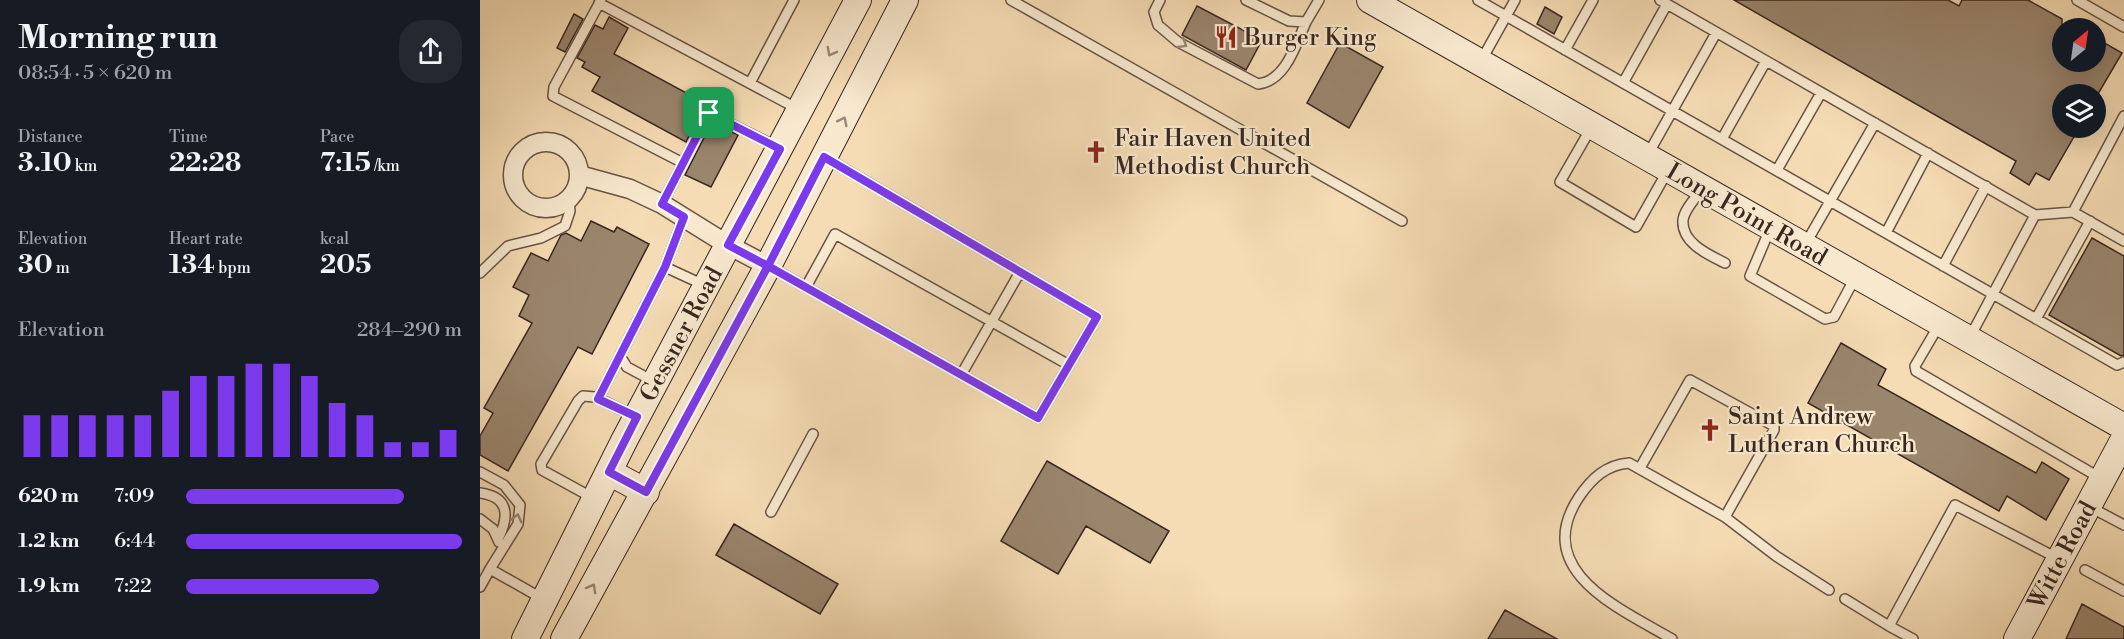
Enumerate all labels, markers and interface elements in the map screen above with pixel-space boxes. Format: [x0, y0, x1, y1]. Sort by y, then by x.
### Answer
text: Morning run [18, 18, 218, 59]
north arrow [2052, 18, 2106, 72]
map controls [2052, 18, 2106, 138]
button: share [399, 20, 462, 83]
place label: Burger King [1243, 23, 1377, 53]
restaurant icon: Burger King [1213, 24, 1239, 50]
one-way arrow [1177, 36, 1187, 48]
one-way arrow [826, 45, 838, 56]
text: 08:54 · 5 × 620 m [18, 61, 172, 86]
button: layers [2052, 84, 2106, 138]
pin [683, 87, 734, 138]
icon: arrive [692, 96, 725, 129]
one-way arrow [836, 116, 847, 127]
place label: Fair Haven United Methodist Church [1114, 124, 1311, 182]
text: Distance [18, 127, 83, 147]
text: Time [169, 127, 208, 147]
text: Pace [320, 127, 354, 147]
church icon: Fair Haven United Methodist Church [1083, 139, 1109, 165]
text: 3.10 [18, 147, 72, 179]
text: 22:28 [169, 147, 241, 179]
text: 7:15 [320, 147, 371, 179]
text: km [72, 156, 97, 176]
text: /km [371, 156, 400, 176]
street label: Long Point Road [1661, 157, 1833, 273]
text: Elevation [18, 229, 87, 249]
text: Heart rate [169, 229, 243, 249]
text: kcal [320, 229, 349, 249]
text: 30 [18, 249, 53, 281]
text: 134 [169, 249, 215, 281]
text: 205 [320, 249, 371, 281]
text: m [53, 258, 70, 278]
text: bpm [215, 258, 251, 278]
street label: Gessner Road [634, 262, 730, 407]
text: Elevation [18, 318, 105, 343]
text: 284–290 m [357, 318, 462, 343]
place label: Saint Andrew Lutheran Church [1728, 402, 1915, 460]
church icon: Saint Andrew Lutheran Church [1697, 417, 1723, 443]
text: 620 m [18, 484, 79, 509]
text: 7:09 [114, 484, 154, 509]
street label: Witte Road [2021, 496, 2104, 616]
one-way arrow [510, 513, 523, 523]
text: 1.2 km [18, 529, 80, 554]
text: 6:44 [114, 529, 155, 554]
text: 1.9 km [18, 574, 80, 599]
text: 7:22 [114, 574, 152, 599]
one-way arrow [585, 584, 596, 594]

